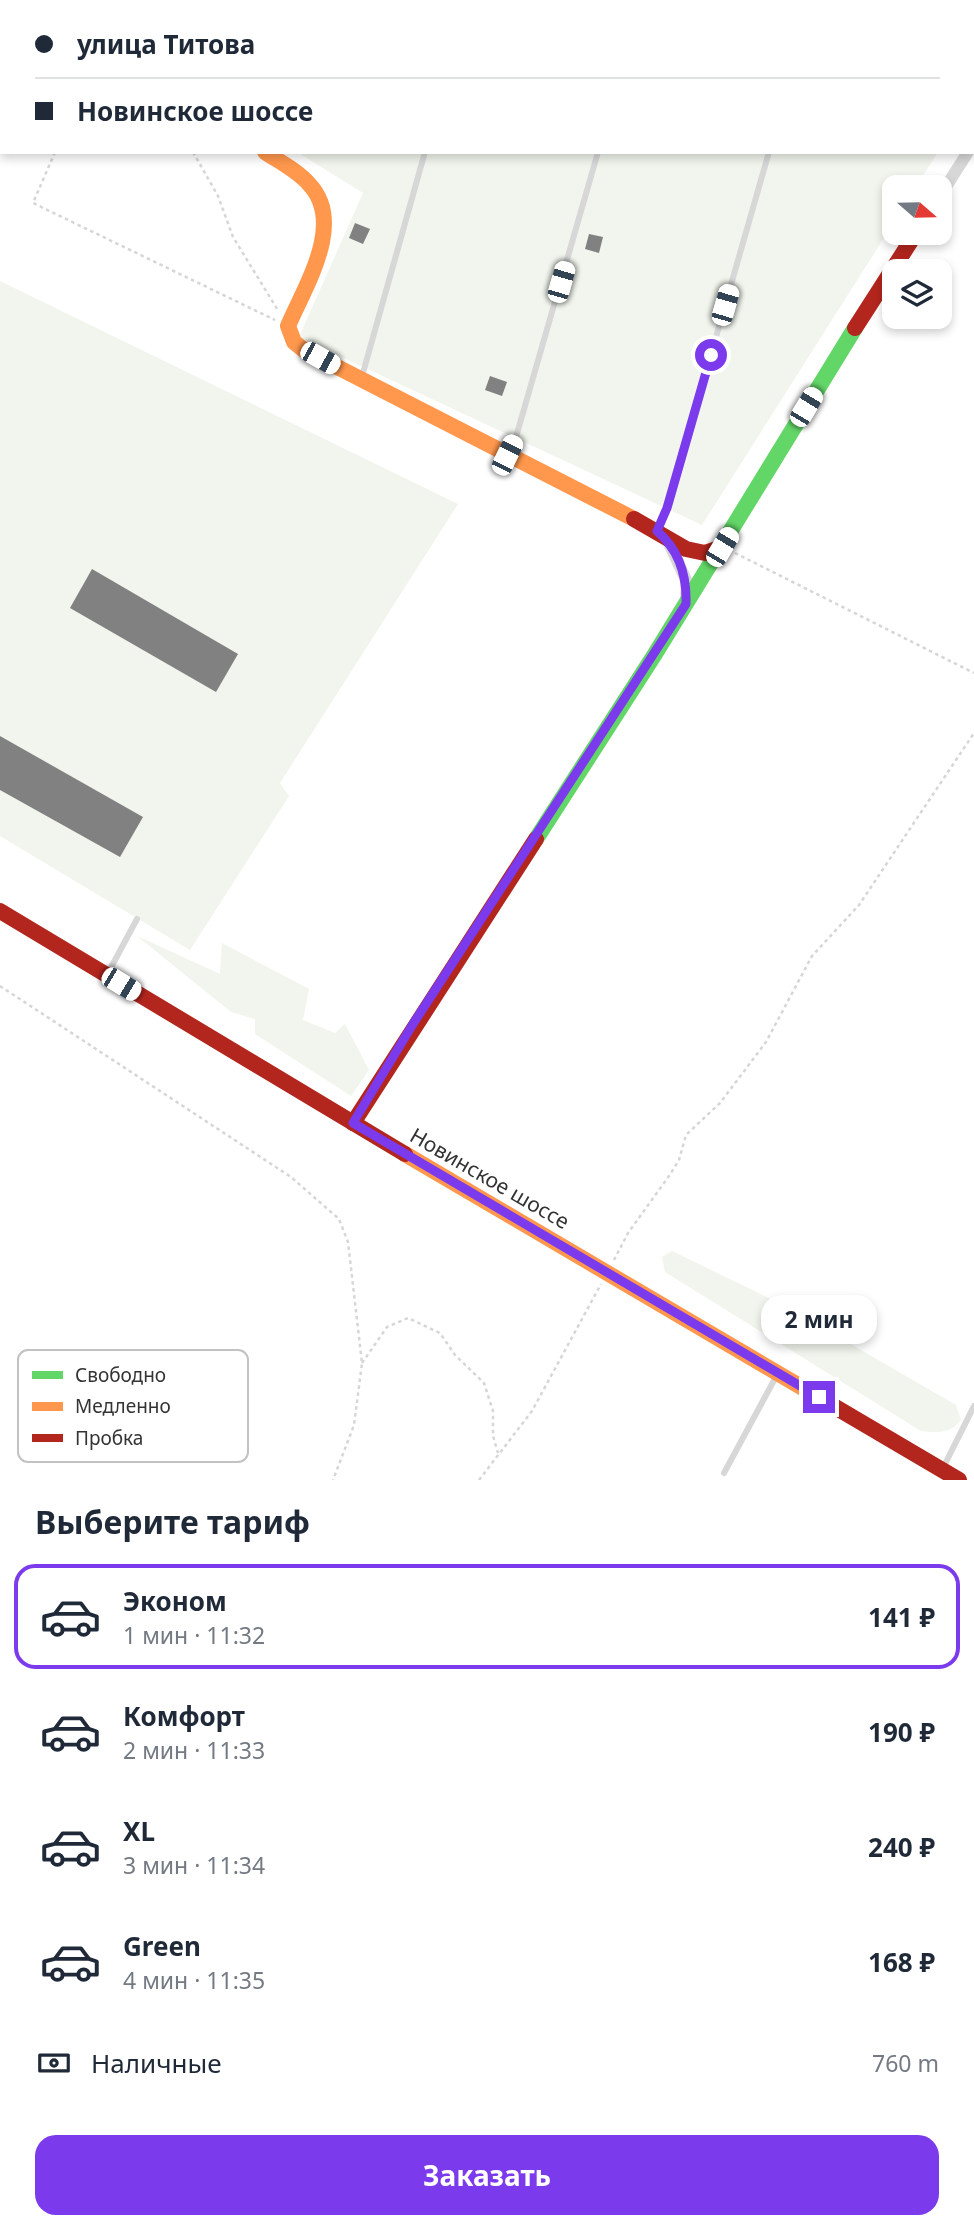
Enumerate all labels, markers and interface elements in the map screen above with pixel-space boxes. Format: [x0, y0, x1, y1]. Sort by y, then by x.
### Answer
text: улица Титова [77, 26, 255, 62]
text: Новинское шоссе [77, 93, 313, 129]
north arrow [882, 175, 952, 245]
map controls [882, 175, 952, 329]
car [546, 259, 577, 305]
button: layers [882, 259, 952, 329]
car [710, 282, 741, 328]
car [297, 339, 344, 377]
route start [695, 339, 727, 371]
car [787, 384, 826, 430]
car [489, 432, 526, 478]
car [703, 524, 742, 570]
car [98, 964, 145, 1004]
street label: Новинское шоссе [405, 1121, 575, 1235]
callout: 2 мин [761, 1296, 877, 1344]
text: 2 мин [785, 1303, 853, 1335]
legend [18, 1350, 248, 1462]
text: Свободно [75, 1362, 166, 1388]
route end [803, 1381, 835, 1413]
text: Медленно [75, 1393, 171, 1419]
text: Пробка [75, 1425, 143, 1451]
text: Выберите тариф [35, 1500, 310, 1543]
text: Эконом [123, 1583, 227, 1619]
icon: car [39, 1585, 102, 1648]
text: 141 ₽ [868, 1599, 935, 1635]
text: 1 мин · 11:32 [123, 1619, 265, 1651]
text: Комфорт [123, 1698, 245, 1734]
icon: car [39, 1700, 102, 1763]
text: 190 ₽ [868, 1714, 935, 1750]
text: 2 мин · 11:33 [123, 1734, 265, 1766]
text: XL [123, 1813, 155, 1849]
icon: car [39, 1815, 102, 1878]
text: 240 ₽ [868, 1829, 935, 1865]
text: 3 мин · 11:34 [123, 1849, 265, 1881]
text: Green [123, 1928, 201, 1964]
icon: car [39, 1930, 102, 1993]
text: 168 ₽ [868, 1944, 935, 1980]
text: 4 мин · 11:35 [123, 1964, 265, 1996]
icon: cash [35, 2044, 73, 2082]
text: Наличные [91, 2045, 222, 2081]
text: 760 m [872, 2047, 939, 2079]
button: Заказать [35, 2135, 939, 2215]

